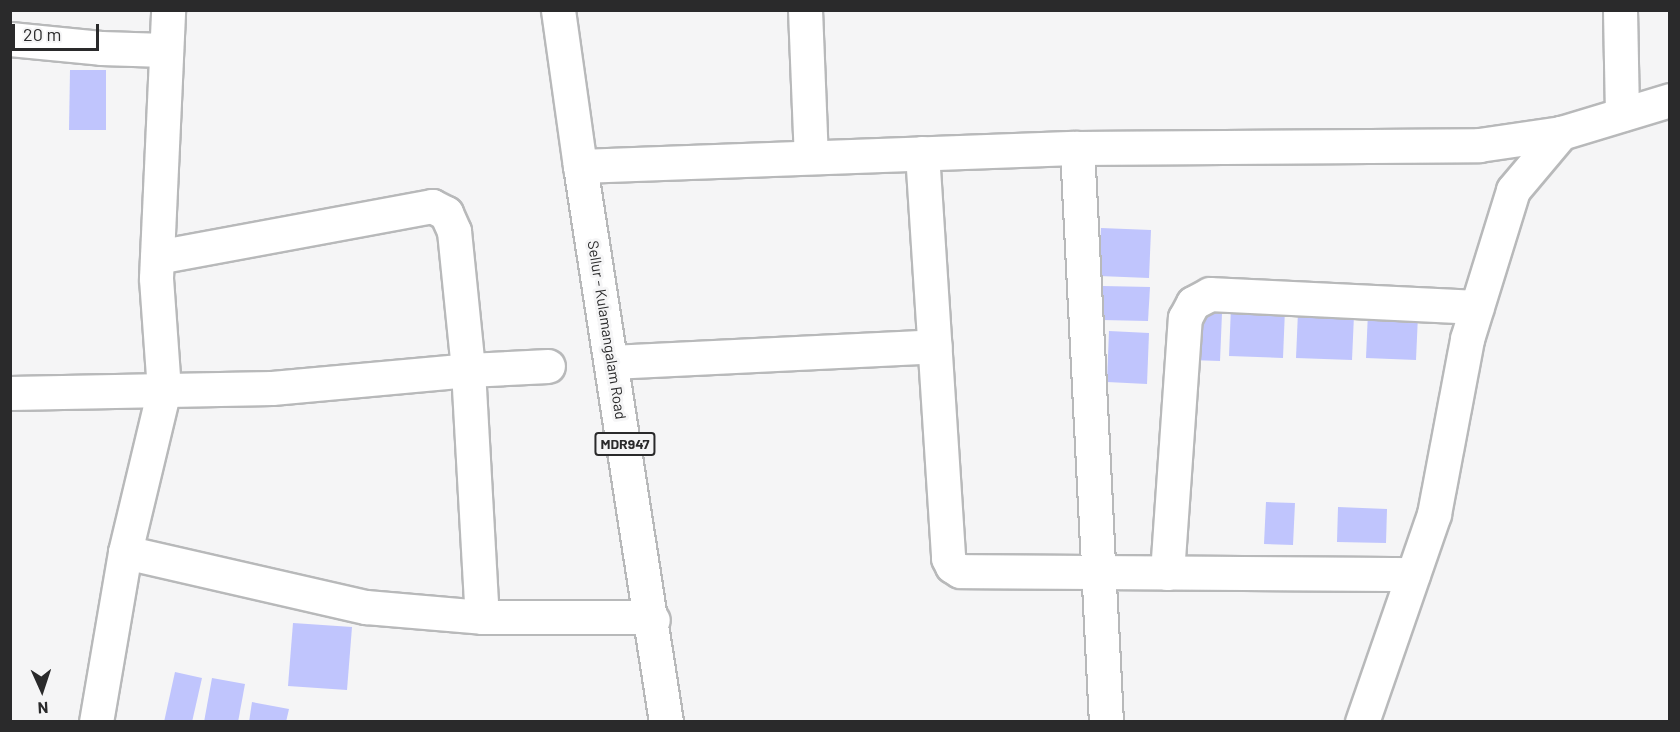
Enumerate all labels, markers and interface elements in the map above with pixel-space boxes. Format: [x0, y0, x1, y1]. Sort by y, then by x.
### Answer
scale bar [15, 12, 102, 50]
text: 20 m [23, 23, 61, 45]
street label: Sellur - Kulamangalam Road [584, 239, 630, 421]
road number: MDR947 [594, 433, 656, 455]
north arrow [12, 660, 72, 720]
text: N [37, 699, 49, 718]

